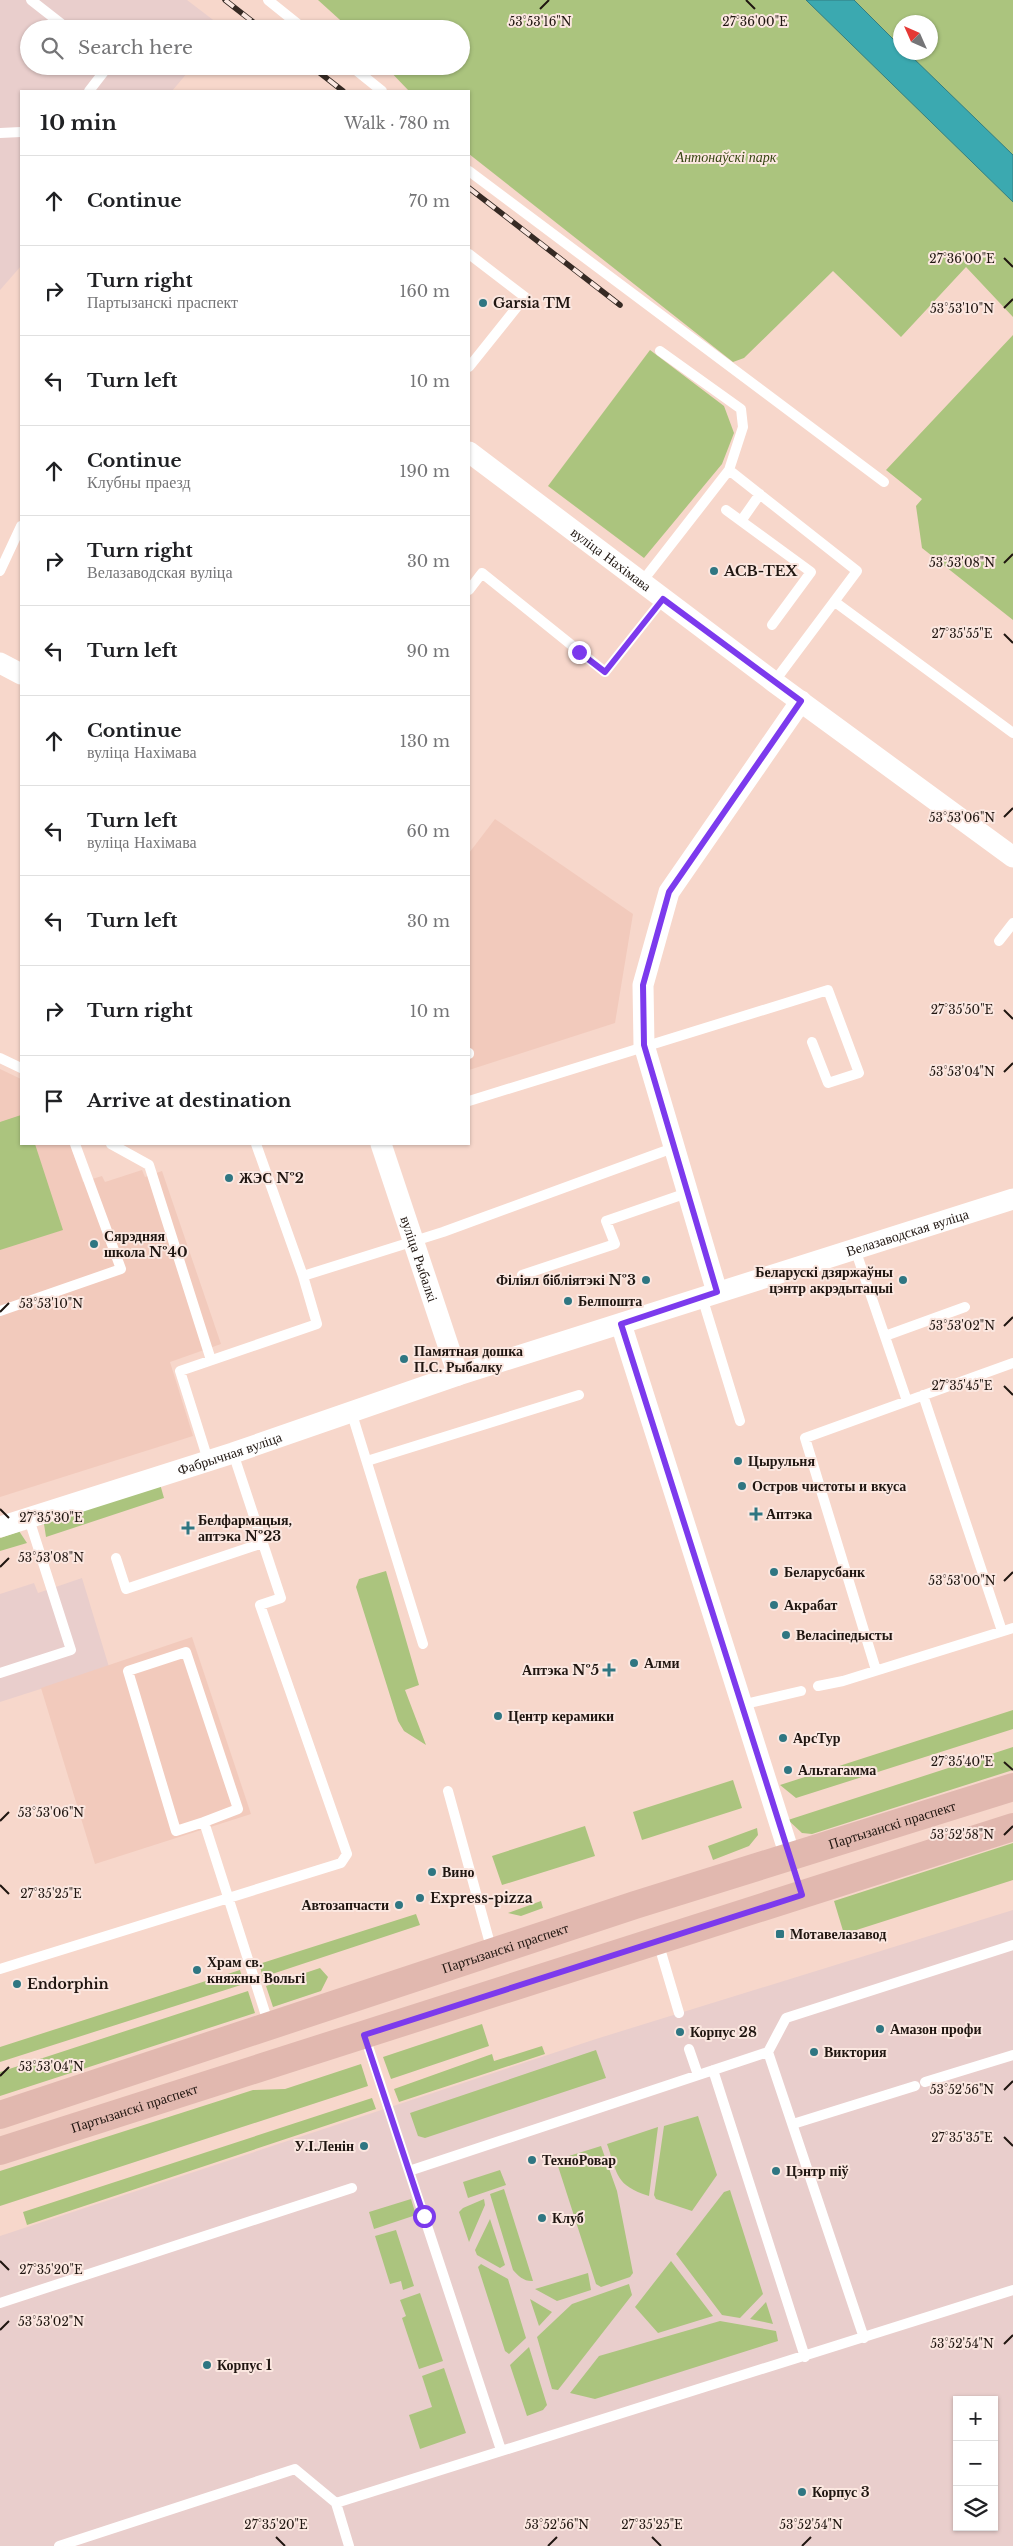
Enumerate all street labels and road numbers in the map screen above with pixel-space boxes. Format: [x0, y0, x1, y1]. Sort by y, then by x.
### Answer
street label: вуліца Нахімава [567, 523, 656, 596]
street label: Велазаводская вуліца [844, 1204, 972, 1260]
street label: вуліца Рыбалкі [397, 1213, 442, 1304]
street label: Фабрычная вуліца [175, 1427, 285, 1479]
street label: Партызанскі праспект [826, 1796, 958, 1853]
street label: Партызанскі праспект [439, 1919, 571, 1977]
street label: Партызанскі праспект [69, 2079, 200, 2137]

